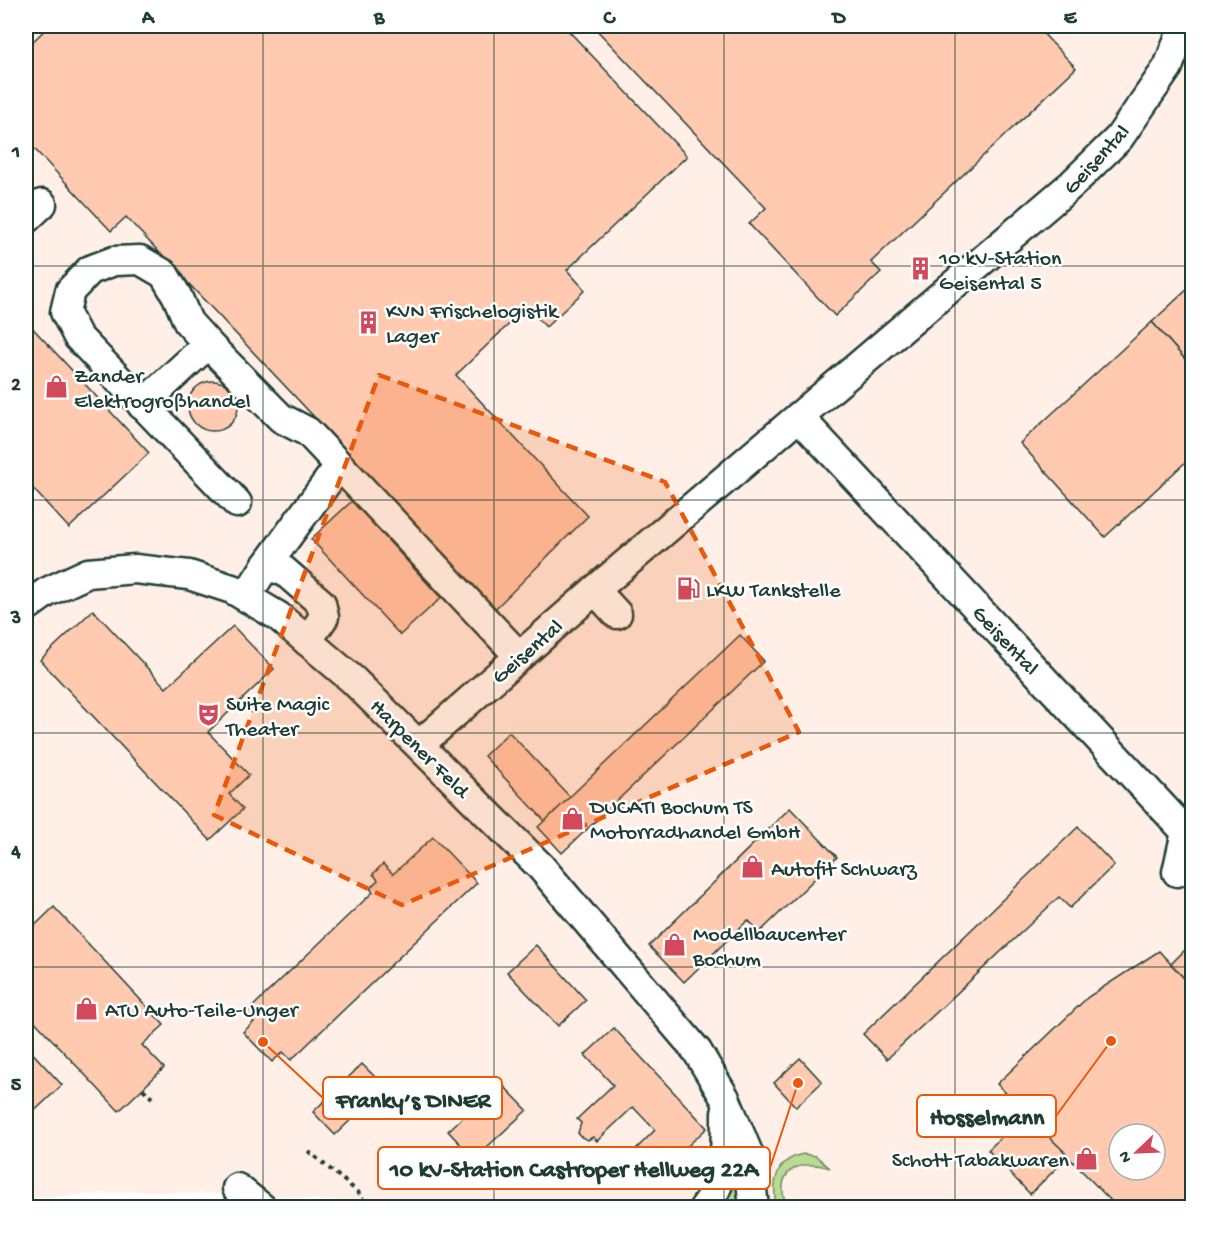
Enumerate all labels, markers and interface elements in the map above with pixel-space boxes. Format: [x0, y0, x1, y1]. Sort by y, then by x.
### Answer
text: A [141, 8, 156, 31]
text: B [373, 8, 385, 31]
text: C [603, 8, 617, 31]
text: D [830, 8, 846, 31]
text: E [1064, 8, 1078, 31]
street label: Geisental [1059, 120, 1137, 201]
text: 1 [11, 142, 20, 165]
place label: 10 kV-Station Geisental 5 [938, 247, 1062, 298]
building icon: 10 kV-Station Geisental 5 [908, 256, 934, 282]
place label: KVN Frischelogistik Lager [386, 300, 560, 351]
building icon: KVN Frischelogistik Lager [355, 309, 381, 335]
place label: Zander Elektrogroßhandel [74, 365, 251, 416]
shop icon: Zander Elektrogroßhandel [43, 374, 69, 400]
text: 2 [11, 375, 21, 398]
fuel station icon: LKW Tankstelle [675, 575, 701, 601]
place label: LKW Tankstelle [706, 579, 841, 605]
street label: Geisental [965, 601, 1043, 682]
text: 3 [10, 608, 21, 631]
street label: Geisental [488, 615, 570, 691]
place label: Suite Magic Theater [224, 693, 331, 744]
street label: Harpener Feld [363, 695, 475, 806]
theatre icon: Suite Magic Theater [195, 702, 221, 728]
place label: DUCATI Bochum TS Motorradhandel GmbH [588, 796, 801, 847]
shop icon: DUCATI Bochum TS Motorradhandel GmbH [559, 805, 585, 831]
text: 4 [10, 842, 21, 865]
shop icon: Autofit Schwarz [740, 854, 766, 880]
place label: Autofit Schwarz [771, 858, 918, 884]
place label: Modellbaucenter Bochum [692, 923, 847, 974]
shop icon: Modellbaucenter Bochum [662, 932, 688, 958]
shop icon: ATU Auto-Teile-Unger [74, 995, 100, 1021]
place label: ATU Auto-Teile-Unger [105, 999, 300, 1025]
text: 5 [11, 1075, 22, 1098]
callout: Franky’s DINER [323, 1077, 502, 1119]
text: Franky’s DINER [335, 1088, 492, 1117]
callout: Hosselmann [917, 1095, 1056, 1137]
text: Hosselmann [930, 1105, 1045, 1134]
north arrow [1107, 1122, 1167, 1182]
shop icon: Schott Tabakwaren [1074, 1145, 1100, 1171]
callout: 10 kV-Station Castroper Hellweg 22A [378, 1147, 770, 1189]
text: N [1115, 1147, 1137, 1165]
place label: Schott Tabakwaren [892, 1149, 1070, 1175]
text: 10 kV-Station Castroper Hellweg 22A [389, 1157, 760, 1186]

